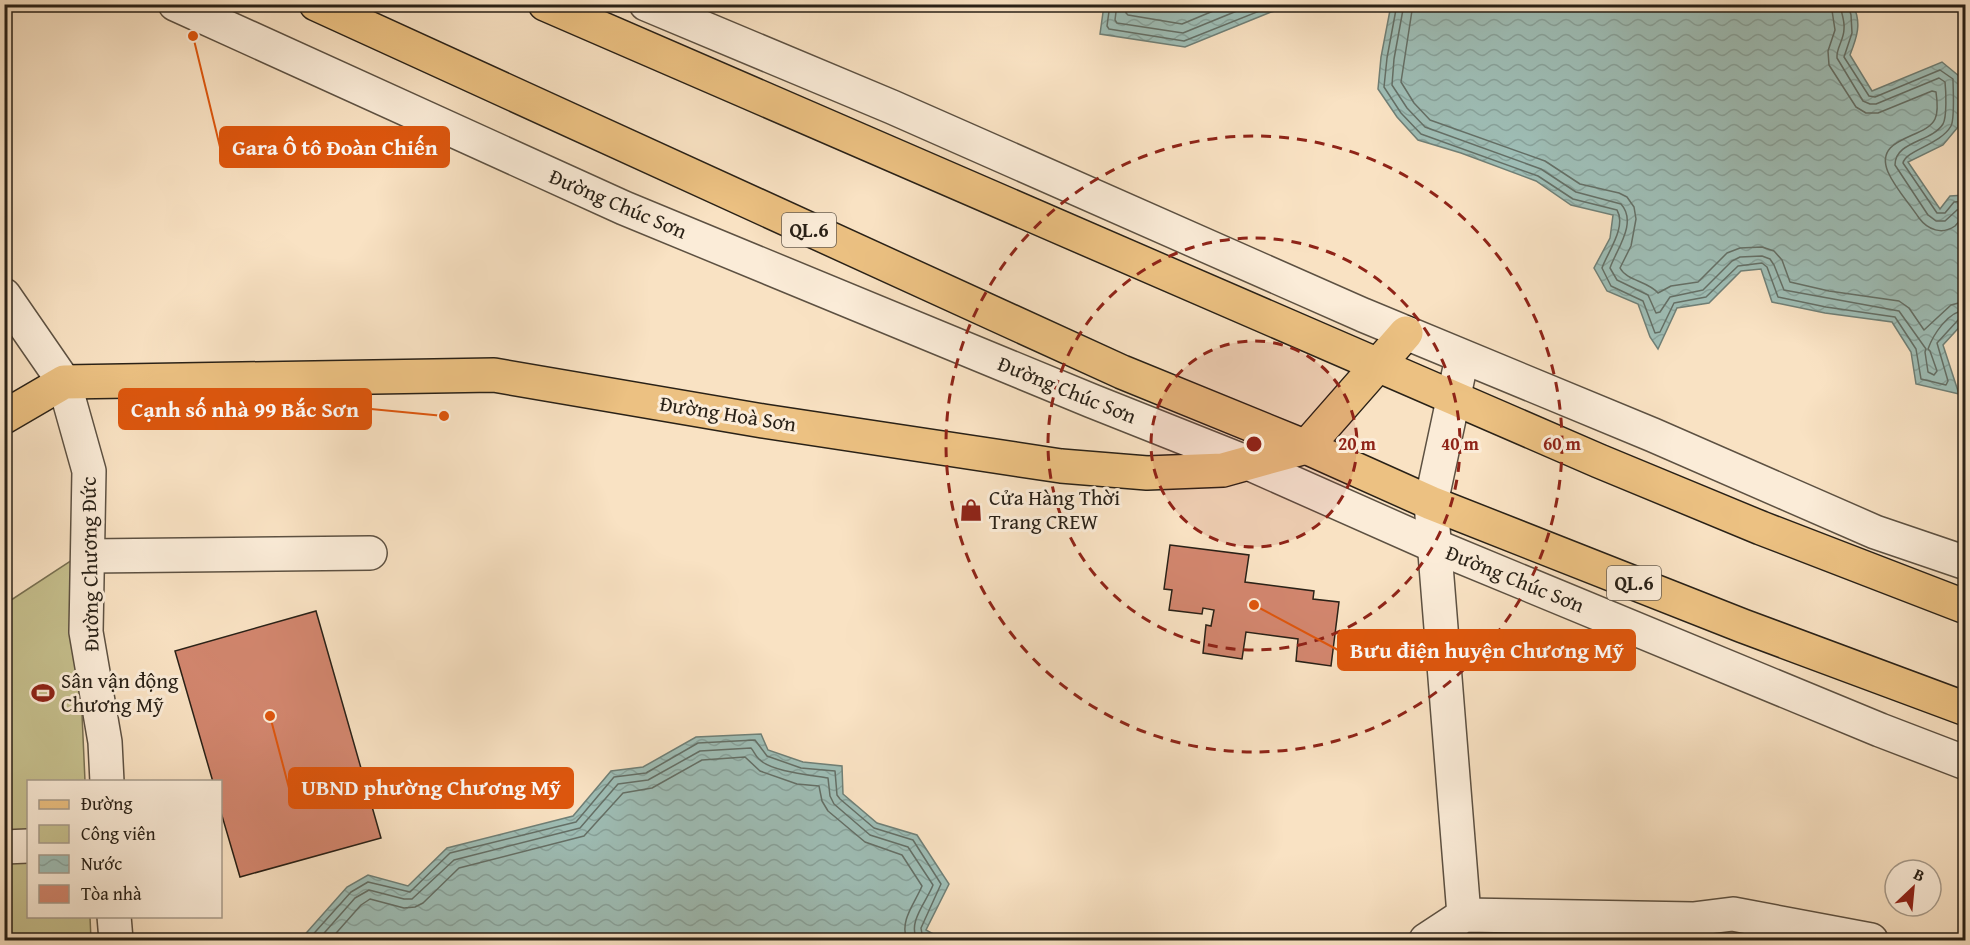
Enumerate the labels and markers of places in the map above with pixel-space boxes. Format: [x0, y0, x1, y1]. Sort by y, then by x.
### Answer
callout: Gara Ô tô Đoàn Chiến [220, 127, 449, 167]
callout: Cạnh số nhà 99 Bắc Sơn [119, 389, 371, 429]
centre of rings [1244, 434, 1264, 454]
place label: Cửa Hàng Thời Trang CREW [989, 482, 1120, 537]
shop icon: Cửa Hàng Thời Trang CREW [958, 497, 984, 523]
callout: Bưu điện huyện Chương Mỹ [1338, 630, 1635, 670]
place label: Sân vận động Chương Mỹ [61, 665, 179, 720]
sports icon: Sân vận động Chương Mỹ [30, 680, 56, 706]
callout: UBND phường Chương Mỹ [289, 768, 573, 808]

